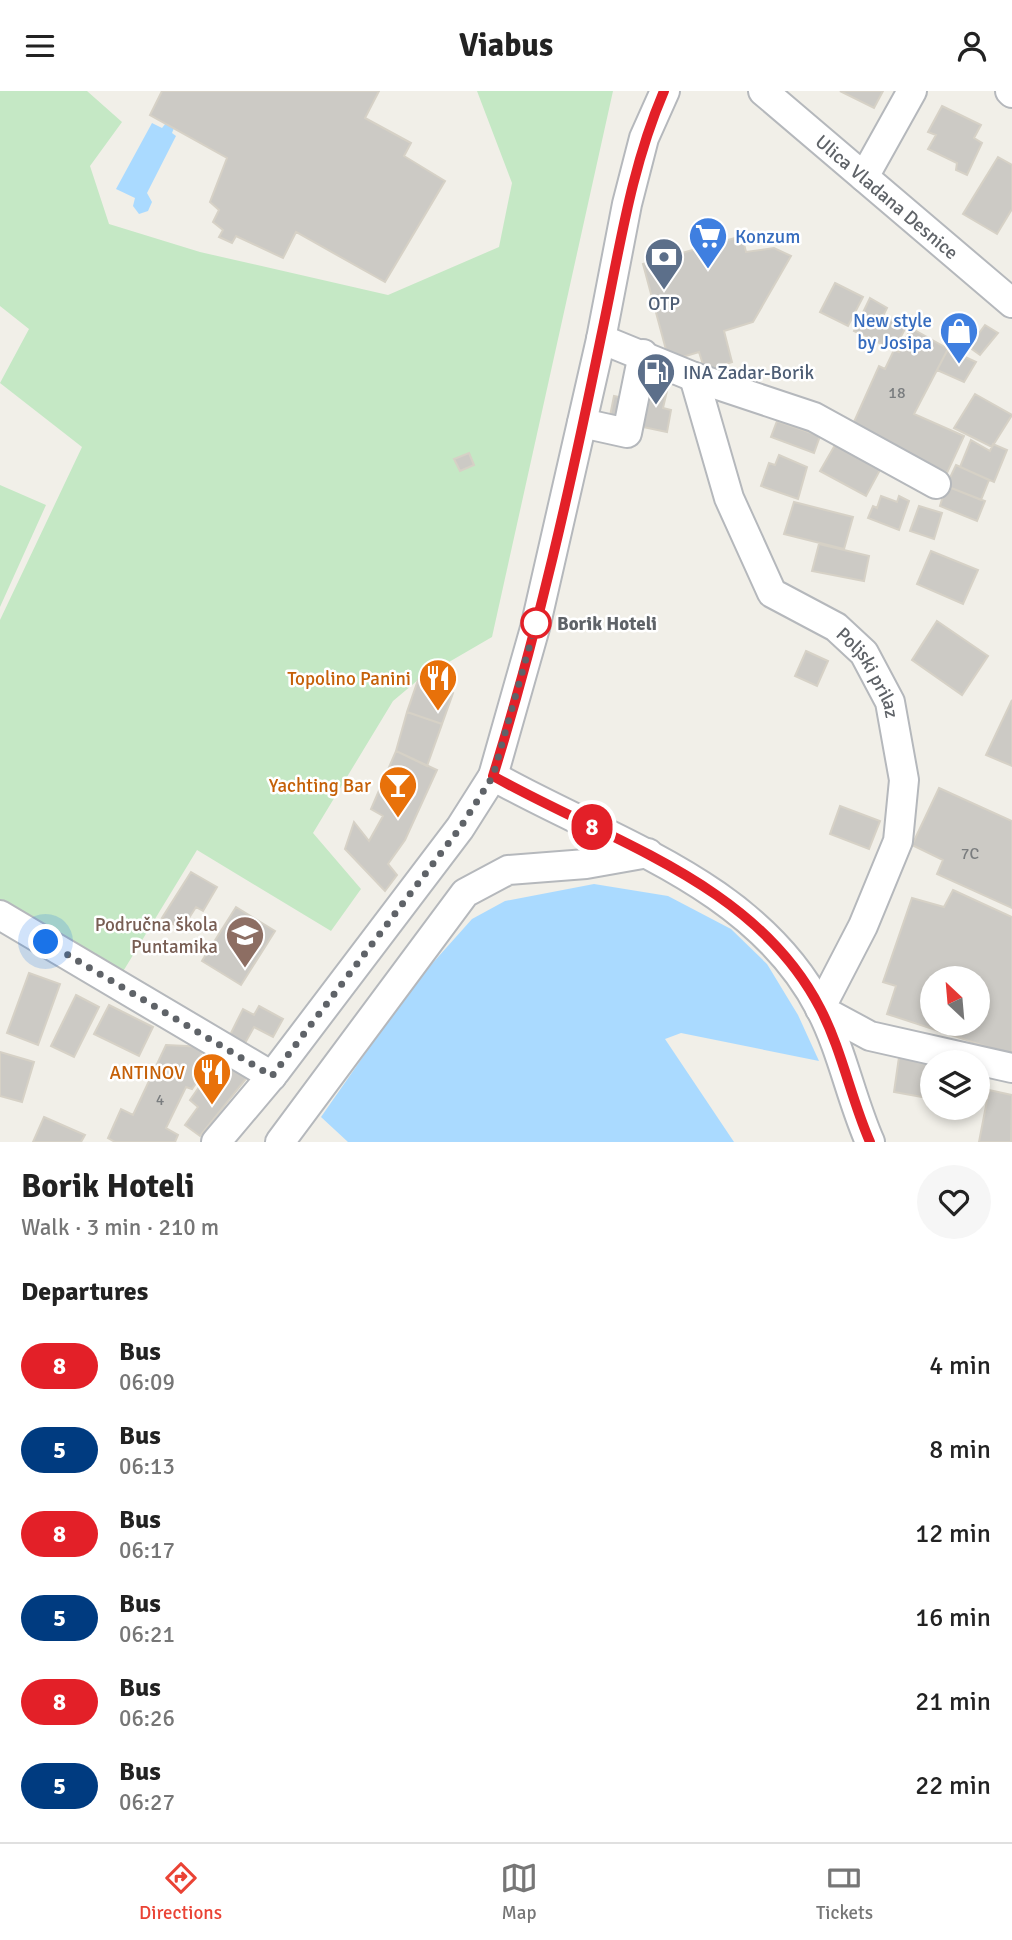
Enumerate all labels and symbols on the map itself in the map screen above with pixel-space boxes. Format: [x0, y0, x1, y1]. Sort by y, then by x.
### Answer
street label: Ulica Vladana Desnice [810, 130, 963, 265]
supermarket icon: Konzum [687, 215, 729, 270]
place label: Konzum [735, 225, 800, 249]
bank icon: OTP [643, 236, 685, 291]
place label: OTP [648, 292, 680, 316]
place label: New style by Josipa [853, 309, 932, 355]
shop icon: New style by Josipa [938, 310, 980, 365]
fuel station icon: INA Zadar-Borik [635, 351, 677, 406]
place label: INA Zadar-Borik [683, 361, 814, 385]
house number: 18 [888, 383, 906, 403]
marker: Borik Hoteli [521, 608, 551, 638]
place label: Borik Hoteli [557, 612, 657, 636]
street label: Poljski prilaz [831, 622, 904, 720]
restaurant icon: Topolino Panini [417, 657, 459, 712]
place label: Topolino Panini [287, 667, 411, 691]
bar icon: Yachting Bar [377, 764, 419, 819]
place label: Yachting Bar [269, 774, 371, 798]
line badge: 8 [569, 804, 615, 850]
house number: 7C [961, 844, 979, 864]
place label: Područna škola Puntamika [95, 913, 218, 959]
school or university icon: Područna škola Puntamika [224, 914, 266, 969]
your location [28, 924, 63, 959]
north arrow [920, 966, 990, 1036]
restaurant icon: ANTINOV [191, 1051, 233, 1106]
place label: ANTINOV [109, 1061, 185, 1085]
house number: 4 [156, 1090, 165, 1110]

